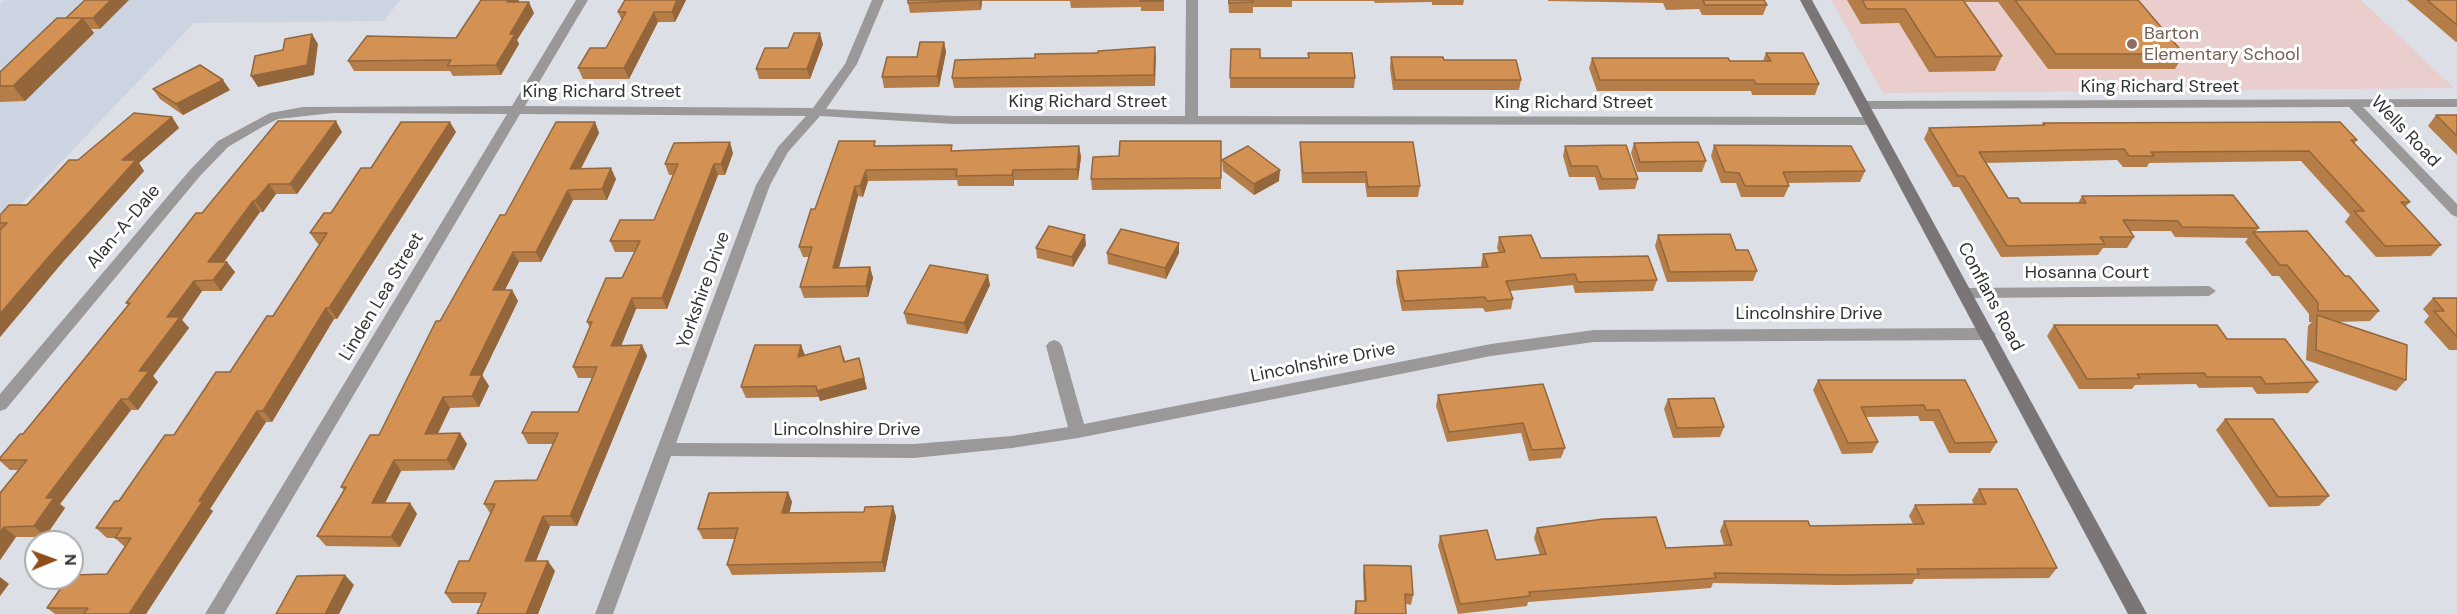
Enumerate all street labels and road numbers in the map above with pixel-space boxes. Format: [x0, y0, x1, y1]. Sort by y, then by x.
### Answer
street label: King Richard Street [2081, 76, 2239, 98]
street label: King Richard Street [523, 81, 681, 103]
street label: King Richard Street [1009, 91, 1167, 113]
street label: King Richard Street [1495, 92, 1653, 114]
street label: Wells Road [2366, 92, 2444, 172]
street label: Alan-A-Dale [83, 181, 165, 273]
street label: Linden Lea Street [335, 229, 429, 365]
street label: Yorkshire Drive [673, 229, 735, 351]
street label: Conflans Road [1952, 239, 2028, 355]
street label: Hosanna Court [2025, 262, 2149, 284]
street label: Lincolnshire Drive [1735, 303, 1883, 325]
street label: Lincolnshire Drive [1249, 338, 1397, 388]
street label: Lincolnshire Drive [773, 419, 921, 441]

